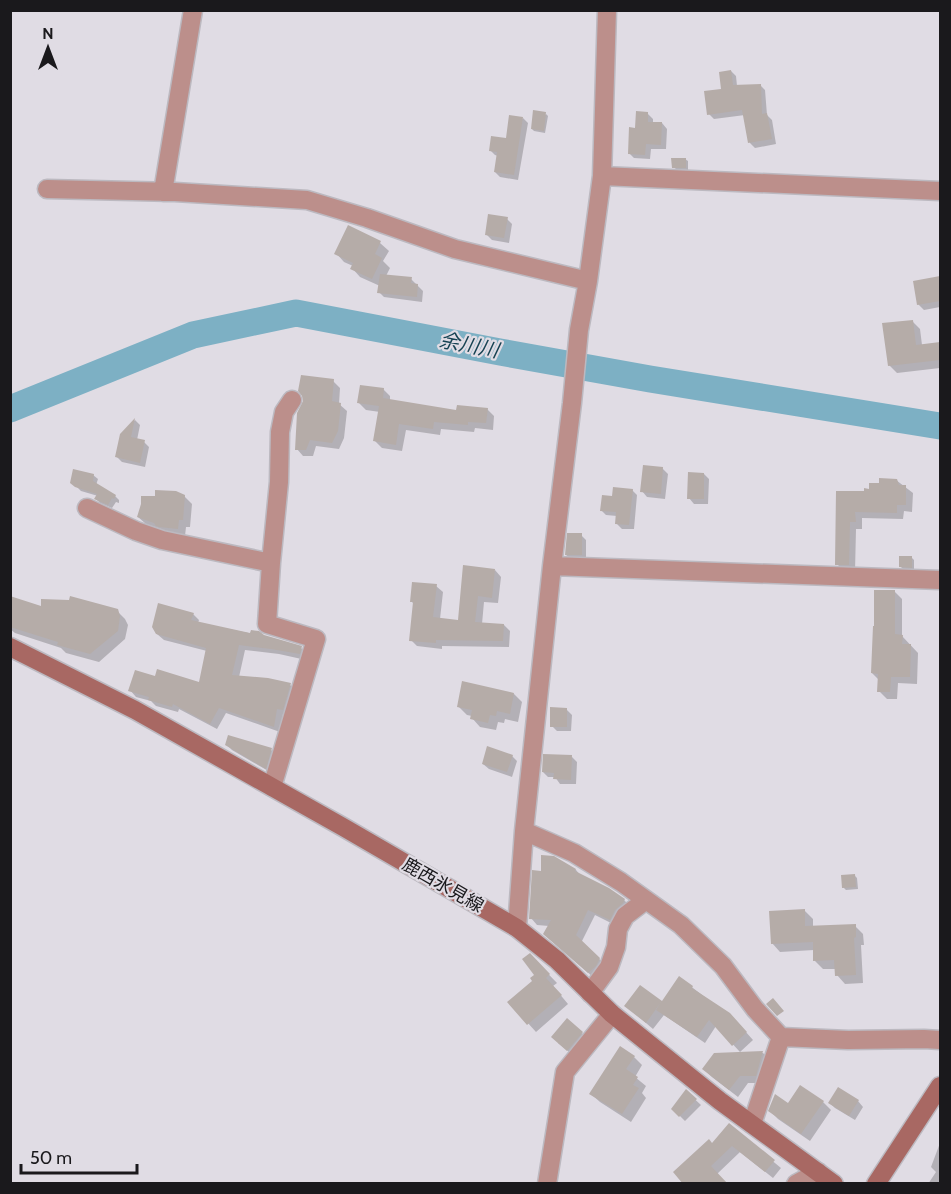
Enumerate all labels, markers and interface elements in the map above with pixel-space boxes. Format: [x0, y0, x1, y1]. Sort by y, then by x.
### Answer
north arrow [18, 18, 78, 78]
text: N [42, 24, 54, 43]
water label: 余川川 [437, 327, 503, 363]
street label: 鹿西氷見線 [399, 853, 487, 917]
scale bar [21, 1137, 136, 1175]
text: 50 m [30, 1147, 72, 1169]

